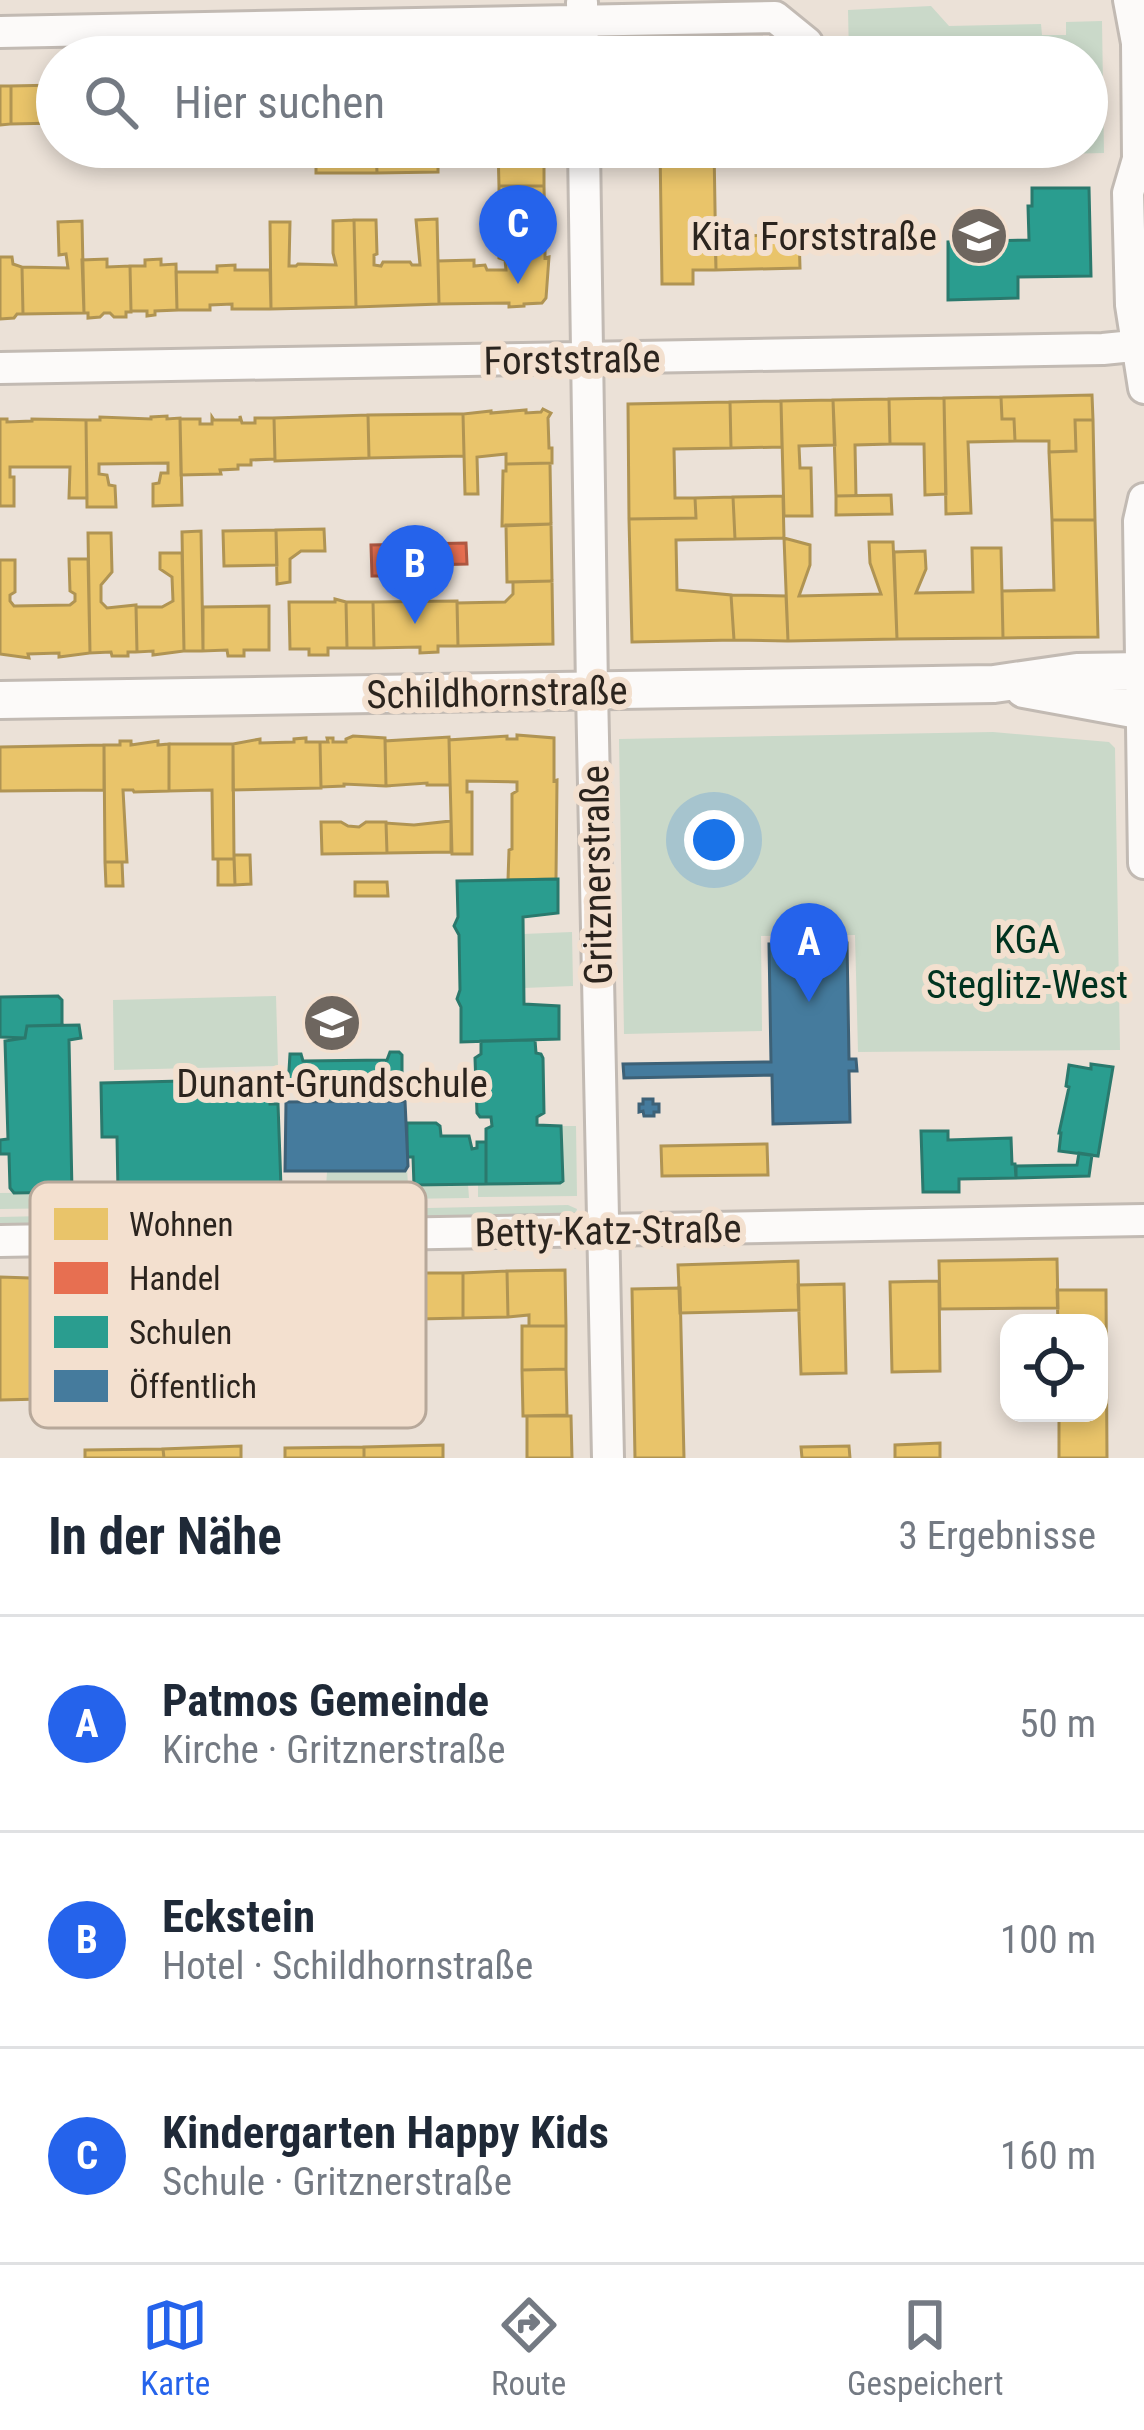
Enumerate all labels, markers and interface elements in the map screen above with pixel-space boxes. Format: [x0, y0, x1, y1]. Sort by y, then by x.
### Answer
search box [36, 36, 1108, 168]
icon: search [78, 69, 144, 135]
text: Hier suchen [174, 76, 385, 129]
pin: C [479, 185, 557, 284]
school or university icon: Kita Forststraße [948, 205, 1010, 267]
place label: Kita Forststraße [691, 214, 937, 260]
street label: Forststraße [483, 335, 661, 385]
pin: B [376, 525, 454, 624]
street label: Schildhornstraße [366, 668, 628, 718]
street label: Gritznerstraße [572, 765, 622, 985]
your location [684, 810, 744, 870]
pin: A [770, 903, 848, 1002]
park label: KGA Steglitz-West [926, 917, 1128, 1008]
school or university icon: Dunant-Grundschule [301, 992, 363, 1054]
place label: Dunant-Grundschule [176, 1061, 488, 1107]
legend [30, 1182, 426, 1428]
text: Wohnen [129, 1205, 234, 1244]
street label: Betty-Katz-Straße [474, 1206, 742, 1256]
text: Handel [129, 1259, 221, 1298]
text: Schulen [129, 1313, 232, 1352]
map controls [1000, 1314, 1108, 1422]
button: locate [1000, 1314, 1108, 1422]
text: Öffentlich [129, 1367, 257, 1406]
text: In der Nähe [48, 1507, 282, 1566]
text: 3 Ergebnisse [898, 1513, 1096, 1559]
text: Patmos Gemeinde [162, 1674, 489, 1727]
text: A [75, 1701, 99, 1747]
text: 50 m [1019, 1701, 1096, 1747]
text: Kirche · Gritznerstraße [162, 1727, 506, 1773]
text: Eckstein [162, 1890, 315, 1943]
text: B [76, 1917, 98, 1963]
text: 100 m [1000, 1917, 1096, 1963]
text: Hotel · Schildhornstraße [162, 1943, 533, 1989]
text: Kindergarten Happy Kids [162, 2106, 609, 2159]
text: C [76, 2133, 98, 2179]
text: 160 m [1000, 2133, 1096, 2179]
text: Schule · Gritznerstraße [162, 2159, 512, 2205]
tab: Karte [140, 2292, 210, 2403]
tab: Route [491, 2292, 566, 2403]
tab: Gespeichert [847, 2292, 1004, 2403]

